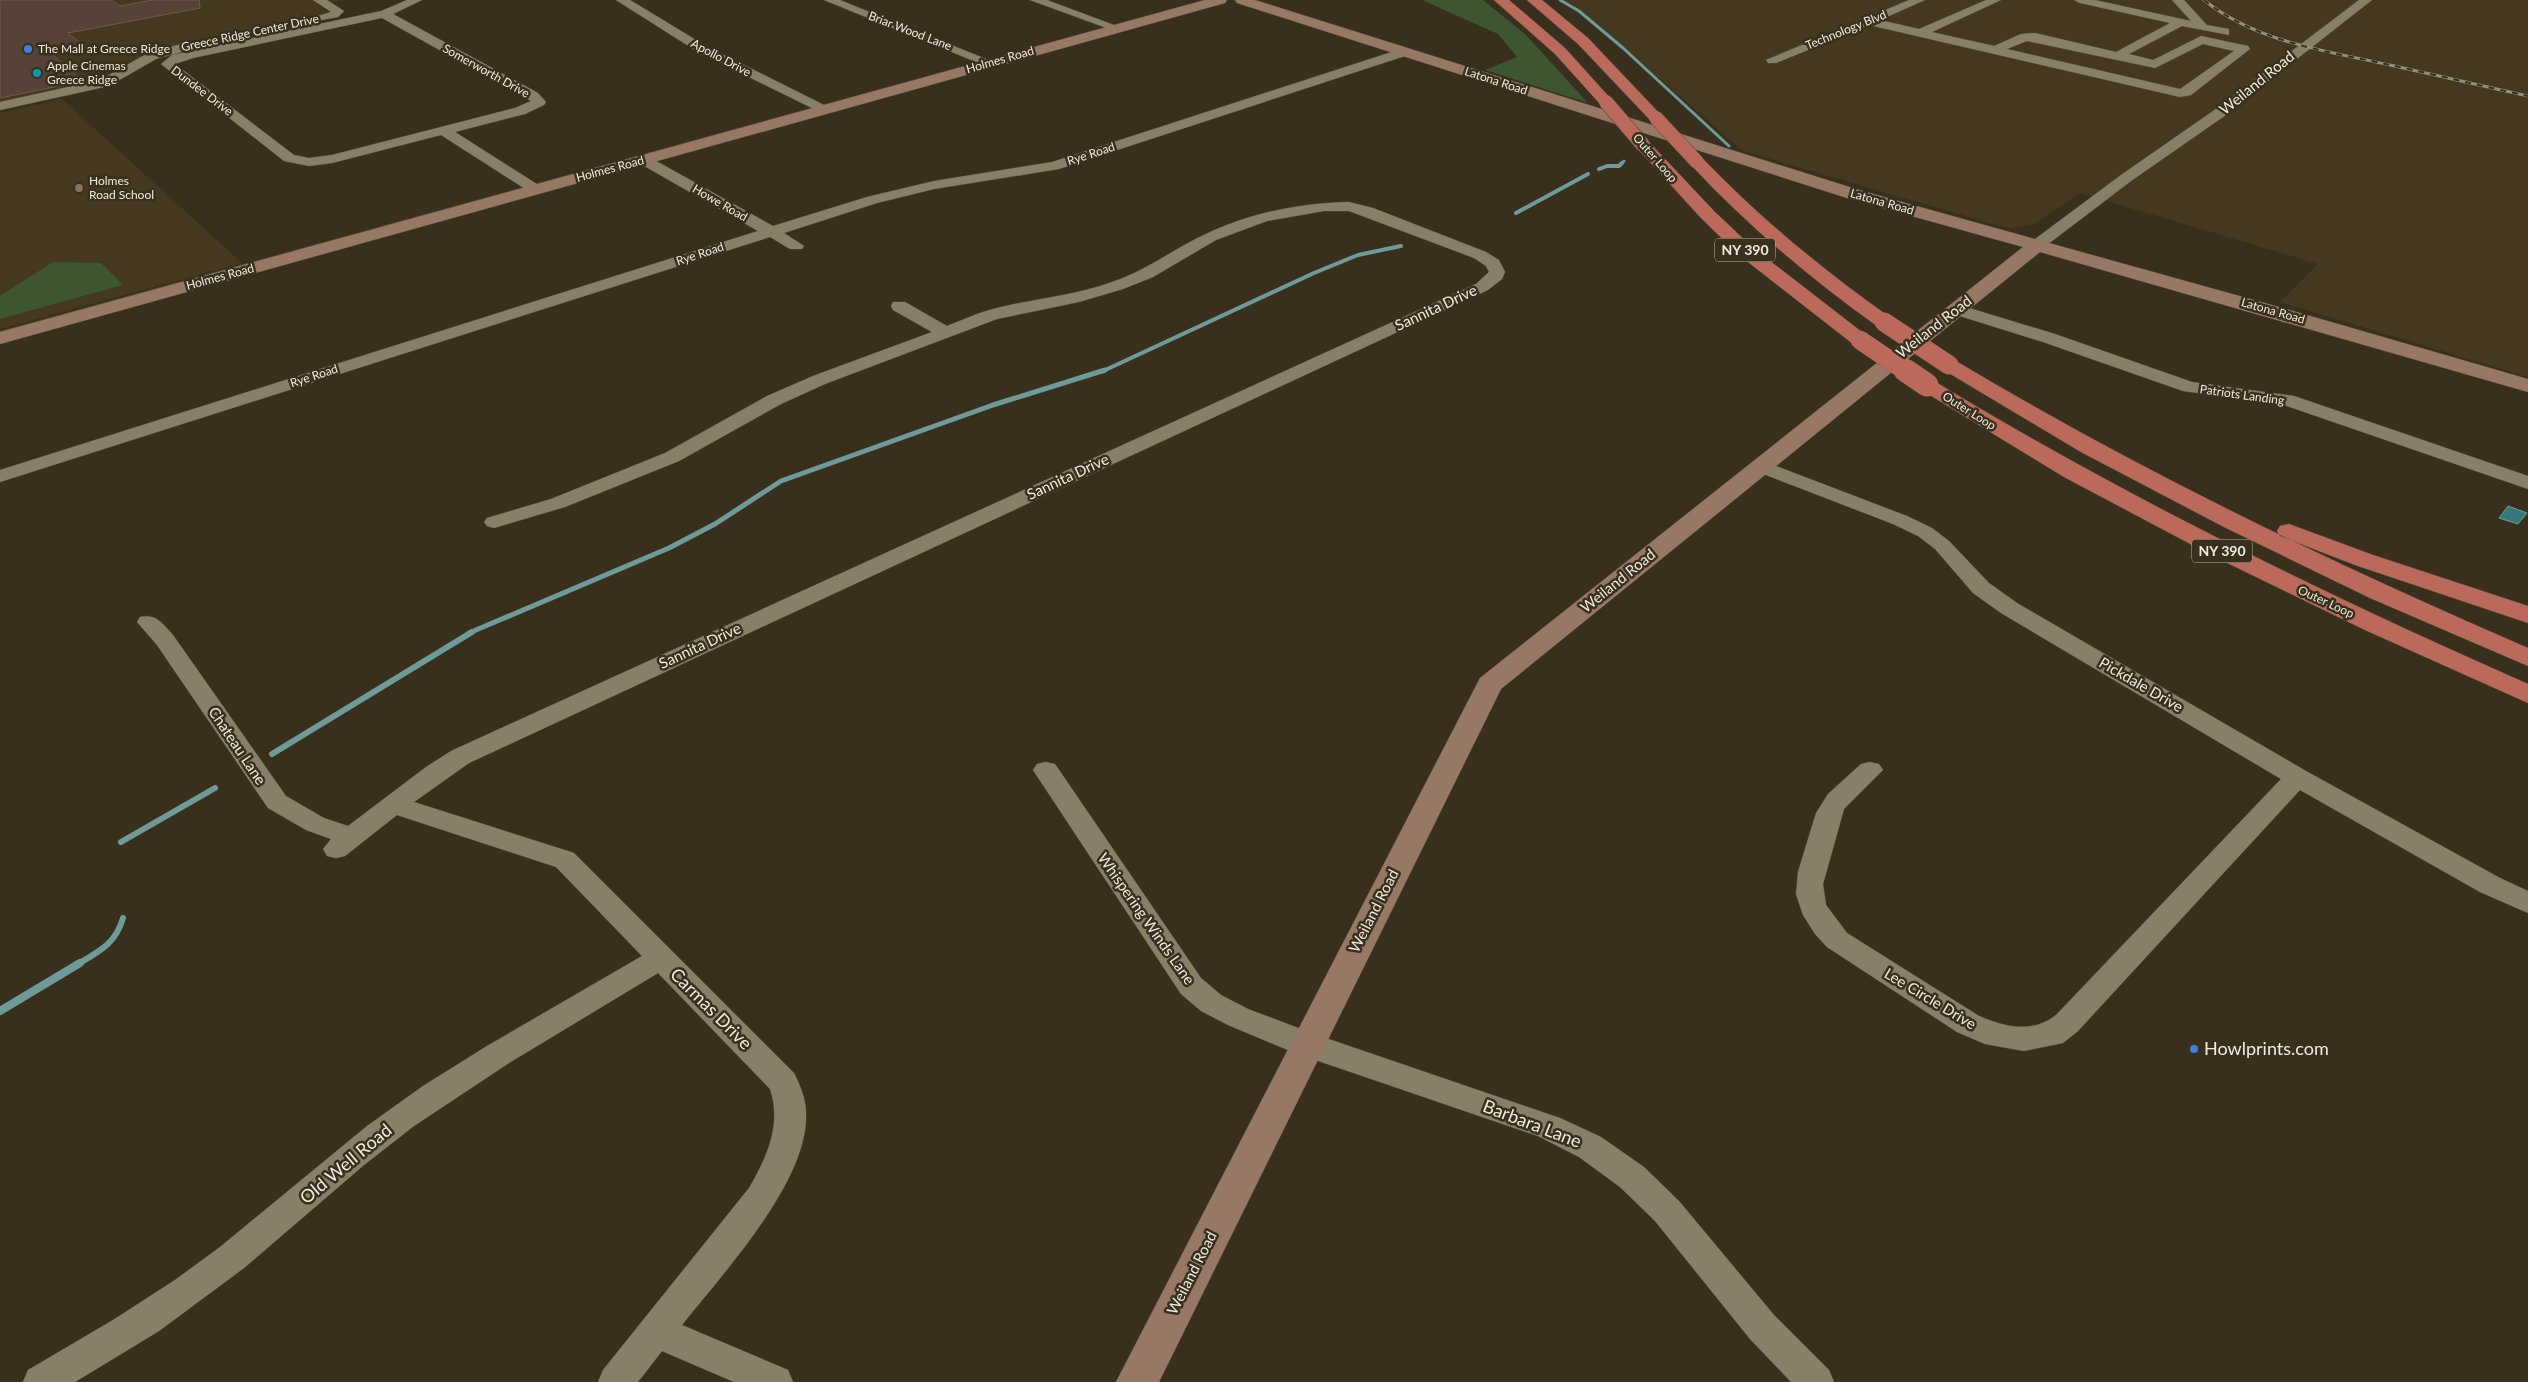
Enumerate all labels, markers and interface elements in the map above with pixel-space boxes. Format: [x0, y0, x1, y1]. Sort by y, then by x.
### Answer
street label: Technology Blvd [1803, 6, 1888, 53]
street label: Briar Wood Lane [866, 8, 954, 53]
street label: Greece Ridge Center Drive [180, 11, 320, 54]
street label: Apollo Drive [689, 35, 754, 80]
street label: Somerworth Drive [440, 40, 532, 101]
place label: The Mall at Greece Ridge [38, 41, 170, 56]
marker: The Mall at Greece Ridge [22, 43, 34, 55]
street label: Holmes Road [964, 43, 1035, 76]
street label: Weiland Road [2215, 47, 2297, 118]
place label: Apple Cinemas Greece Ridge [47, 58, 126, 87]
street label: Dundee Drive [168, 62, 236, 119]
street label: Latona Road [1463, 63, 1530, 98]
marker: Apple Cinemas Greece Ridge [31, 67, 43, 79]
street label: Outer Loop [1630, 130, 1681, 185]
street label: Rye Road [1065, 139, 1117, 168]
street label: Holmes Road [574, 152, 645, 185]
place label: Holmes Road School [89, 173, 154, 202]
street label: Howe Road [690, 181, 750, 224]
marker: Holmes Road School [73, 182, 85, 194]
street label: Latona Road [1849, 185, 1916, 218]
road number: NY 390 [1715, 238, 1775, 262]
street label: Rye Road [674, 239, 726, 268]
street label: Holmes Road [184, 260, 255, 293]
street label: Sannita Drive [1392, 280, 1479, 334]
street label: Weiland Road [1892, 291, 1975, 361]
street label: Latona Road [2240, 294, 2307, 327]
street label: Rye Road [288, 361, 340, 390]
street label: Patriots Landing [2199, 381, 2285, 408]
street label: Outer Loop [1940, 388, 1999, 433]
street label: Sannita Drive [1024, 449, 1111, 503]
road number: NY 390 [2192, 540, 2252, 562]
street label: Weiland Road [1576, 545, 1658, 616]
street label: Outer Loop [2296, 582, 2357, 621]
street label: Sannita Drive [656, 618, 743, 672]
street label: Pickdale Drive [2096, 653, 2187, 715]
street label: Chateau Lane [205, 703, 271, 788]
street label: Whispering Winds Lane [1094, 849, 1199, 988]
street label: Weiland Road [1344, 866, 1402, 955]
street label: Carmas Drive [666, 963, 757, 1054]
street label: Lee Circle Drive [1881, 964, 1980, 1033]
place label: Howlprints.com [2204, 1037, 2329, 1059]
marker: Howlprints.com [2188, 1043, 2200, 1055]
street label: Barbara Lane [1480, 1094, 1585, 1152]
street label: Old Well Road [295, 1118, 396, 1208]
street label: Weiland Road [1162, 1228, 1220, 1317]

